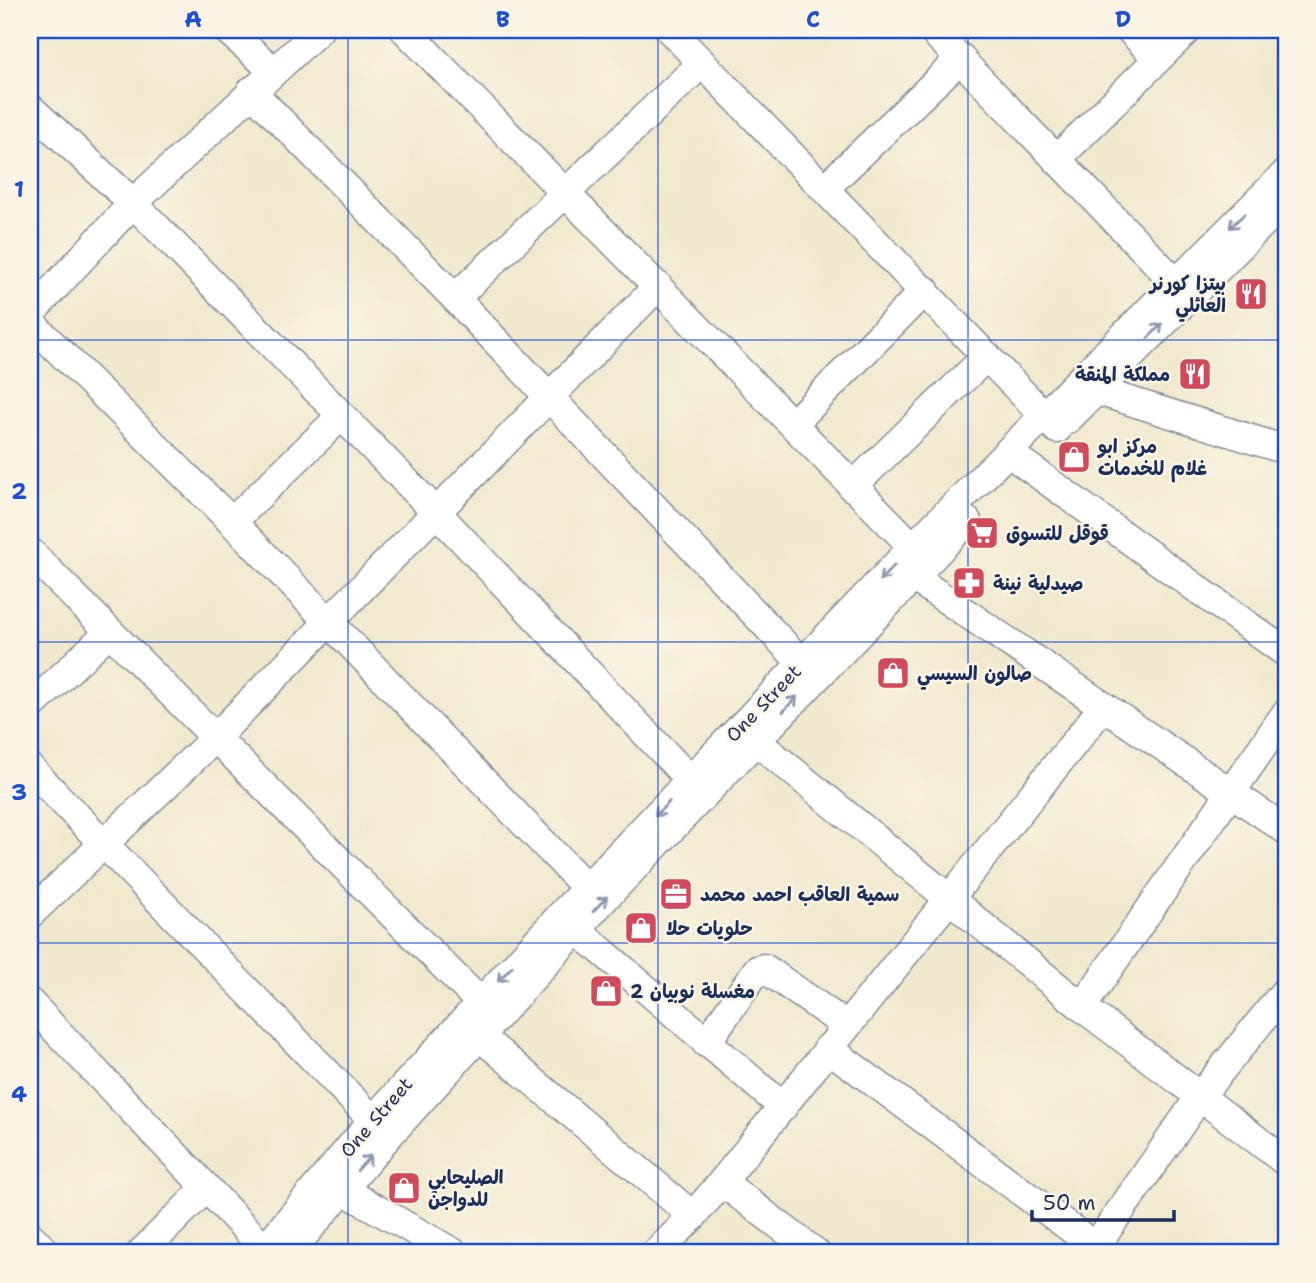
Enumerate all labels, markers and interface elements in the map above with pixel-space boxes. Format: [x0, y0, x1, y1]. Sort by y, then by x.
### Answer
text: A [184, 4, 202, 34]
text: B [496, 4, 510, 34]
text: C [806, 4, 820, 34]
text: D [1115, 4, 1131, 34]
text: 1 [14, 174, 24, 204]
one-way arrow [1229, 212, 1246, 229]
place label: بيتزا كورنر العائلي [1148, 271, 1226, 322]
restaurant icon: بيتزا كورنر العائلي [1232, 275, 1270, 313]
one-way arrow [1147, 323, 1164, 340]
restaurant icon: مملكة المنقة [1176, 355, 1214, 393]
place label: مملكة المنقة [1075, 362, 1170, 387]
place label: مركز ابو غلام للخدمات [1096, 434, 1207, 483]
shop icon: مركز ابو غلام للخدمات [1055, 438, 1093, 476]
text: 2 [11, 476, 27, 506]
supermarket icon: قوقل للتسوق [963, 514, 1001, 552]
place label: قوقل للتسوق [1006, 521, 1109, 547]
pharmacy icon: صيدلية نينة [950, 564, 988, 602]
one-way arrow [879, 565, 896, 582]
place label: صيدلية نينة [993, 571, 1083, 596]
shop icon: صالون السيسي [874, 654, 912, 692]
street label: One Street [720, 659, 807, 747]
place label: صالون السيسي [917, 661, 1032, 690]
one-way arrow [782, 696, 799, 713]
text: 3 [11, 777, 27, 807]
one-way arrow [654, 800, 671, 817]
office icon: سمية العاقب احمد محمد [657, 875, 695, 913]
place label: سمية العاقب احمد محمد [700, 882, 899, 907]
one-way arrow [591, 896, 608, 913]
shop icon: حلويات حلا [622, 909, 660, 947]
place label: حلويات حلا [666, 916, 753, 942]
one-way arrow [497, 965, 514, 982]
shop icon: مغسلة نوبيان 2 [587, 972, 625, 1010]
place label: مغسلة نوبيان 2 [630, 979, 755, 1004]
street label: One Street [335, 1072, 418, 1163]
text: 4 [11, 1079, 27, 1109]
one-way arrow [356, 1154, 372, 1172]
place label: الصليحابي للدواجن [428, 1165, 504, 1212]
shop icon: الصليحابي للدواجن [385, 1169, 423, 1207]
scale bar [1032, 1178, 1174, 1222]
text: 50 m [1043, 1189, 1096, 1217]

